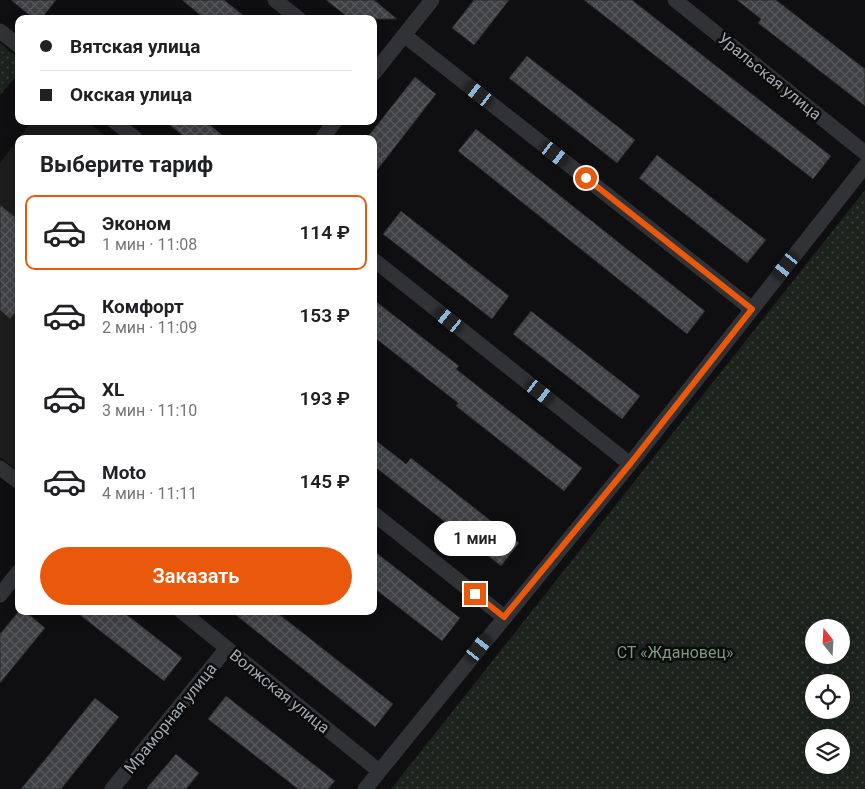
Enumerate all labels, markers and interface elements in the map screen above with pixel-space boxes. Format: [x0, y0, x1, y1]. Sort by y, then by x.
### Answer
street label: Уральская улица [714, 29, 825, 124]
text: Вятская улица [70, 35, 200, 58]
car [462, 79, 495, 109]
text: Окская улица [70, 83, 192, 106]
car [538, 139, 571, 169]
text: Выберите тариф [40, 152, 213, 177]
route start [575, 167, 597, 189]
icon: car [42, 210, 87, 255]
text: Эконом [102, 212, 171, 235]
text: 114 ₽ [299, 221, 350, 244]
text: 1 мин · 11:08 [102, 235, 197, 254]
car [770, 250, 801, 282]
icon: car [42, 293, 87, 338]
text: Комфорт [102, 295, 184, 318]
text: 153 ₽ [299, 304, 350, 327]
car [432, 305, 465, 335]
text: 2 мин · 11:09 [102, 318, 197, 337]
icon: car [42, 376, 87, 421]
car [523, 377, 556, 407]
text: XL [102, 378, 124, 401]
text: 193 ₽ [299, 387, 350, 410]
text: 3 мин · 11:10 [102, 401, 197, 420]
icon: car [42, 459, 87, 504]
text: Moto [102, 461, 146, 484]
text: 145 ₽ [299, 470, 350, 493]
text: 4 мин · 11:11 [102, 484, 197, 503]
callout: 1 мин [434, 522, 516, 556]
text: 1 мин [453, 529, 497, 548]
button: Заказать [40, 547, 352, 605]
route end [464, 583, 486, 605]
north arrow [805, 619, 850, 664]
map controls [805, 619, 850, 774]
car [463, 632, 494, 664]
park label: СТ «Ждановец» [617, 643, 733, 662]
street label: Волжская улица [226, 645, 333, 737]
street label: Мраморная улица [120, 659, 221, 777]
button: locate [805, 674, 850, 719]
button: layers [805, 729, 850, 774]

